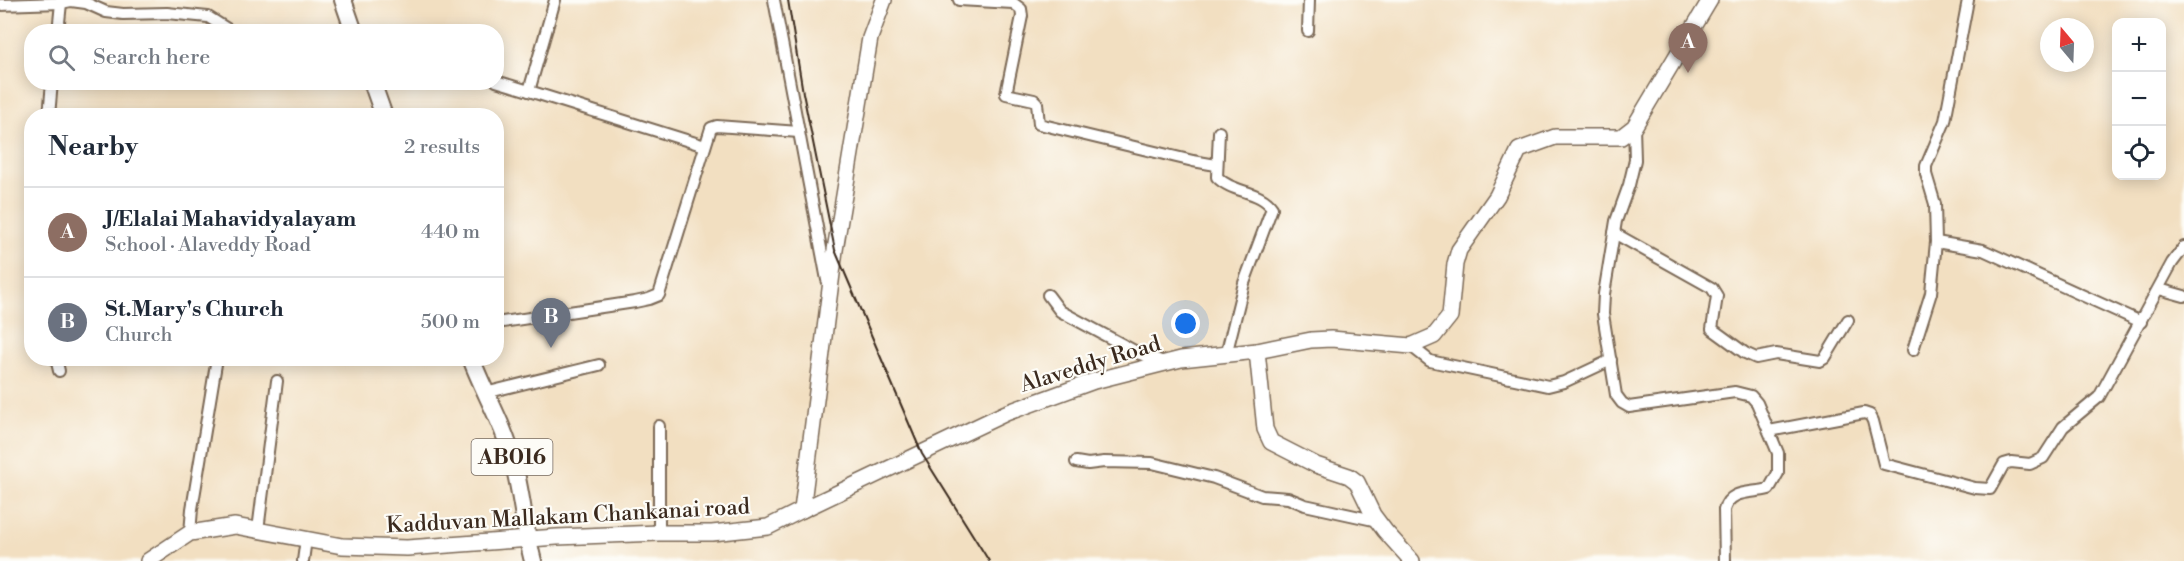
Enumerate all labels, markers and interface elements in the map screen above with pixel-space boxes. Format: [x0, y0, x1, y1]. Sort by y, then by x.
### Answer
north arrow [2040, 18, 2094, 72]
map controls [2112, 18, 2166, 180]
button: + [2112, 18, 2166, 72]
pin: A [1668, 23, 1708, 73]
search box [24, 24, 504, 90]
icon: search [45, 41, 78, 74]
text: Search here [93, 44, 210, 71]
button: − [2112, 72, 2166, 126]
button: locate [2112, 126, 2166, 180]
text: Nearby [48, 131, 138, 163]
text: 2 results [404, 135, 480, 160]
text: J/Elalai Mahavidyalayam [105, 206, 356, 233]
text: A [60, 220, 75, 245]
text: 440 m [421, 220, 480, 245]
text: School · Alaveddy Road [105, 233, 311, 258]
text: St.Mary's Church [105, 296, 284, 323]
pin: B [532, 298, 570, 348]
your location [1171, 309, 1200, 338]
text: B [60, 310, 75, 335]
text: 500 m [421, 310, 480, 335]
text: Church [105, 323, 172, 348]
street label: Alaveddy Road [1016, 330, 1165, 399]
road number: AB016 [472, 439, 552, 475]
street label: Kadduvan Mallakam Chankanai road [386, 493, 751, 540]

